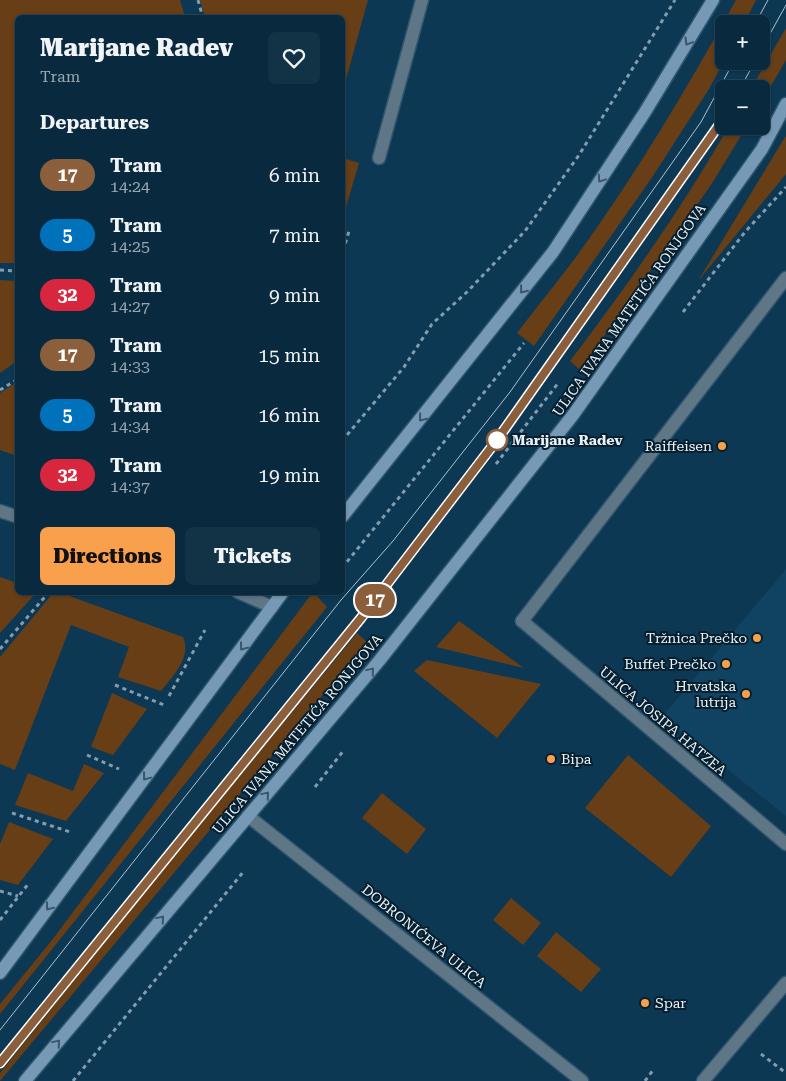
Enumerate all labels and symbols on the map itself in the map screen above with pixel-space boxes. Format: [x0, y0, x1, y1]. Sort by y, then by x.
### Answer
one-way arrow [684, 36, 694, 45]
one-way arrow [598, 173, 607, 183]
street label: ULICA IVANA MATETIĆA RONJGOVA [549, 201, 709, 419]
one-way arrow [520, 284, 528, 293]
one-way arrow [418, 412, 427, 421]
marker: Marijane Radev [486, 429, 508, 451]
place label: Marijane Radev [512, 432, 623, 448]
place label: Raiffeisen [645, 438, 712, 454]
marker: Raiffeisen [716, 440, 728, 452]
line badge: 17 [352, 584, 398, 616]
place label: Tržnica Prečko [646, 630, 747, 646]
street label: ULICA IVANA MATETIĆA RONJGOVA [209, 631, 385, 837]
marker: Tržnica Prečko [751, 632, 763, 644]
one-way arrow [240, 641, 248, 650]
place label: Buffet Prečko [624, 656, 716, 672]
marker: Buffet Prečko [720, 658, 732, 670]
street label: ULICA JOSIPA HATZEA [596, 663, 730, 779]
one-way arrow [365, 667, 374, 676]
place label: Hrvatska lutrija [675, 678, 736, 710]
marker: Hrvatska lutrija [740, 688, 752, 700]
place label: Bipa [561, 751, 592, 767]
marker: Bipa [545, 753, 557, 765]
one-way arrow [143, 771, 152, 781]
one-way arrow [260, 791, 269, 800]
street label: DOBRONIĆEVA ULICA [359, 881, 489, 991]
one-way arrow [46, 901, 54, 910]
one-way arrow [155, 916, 164, 925]
place label: Spar [655, 995, 686, 1011]
marker: Spar [639, 997, 651, 1009]
one-way arrow [51, 1040, 60, 1049]

